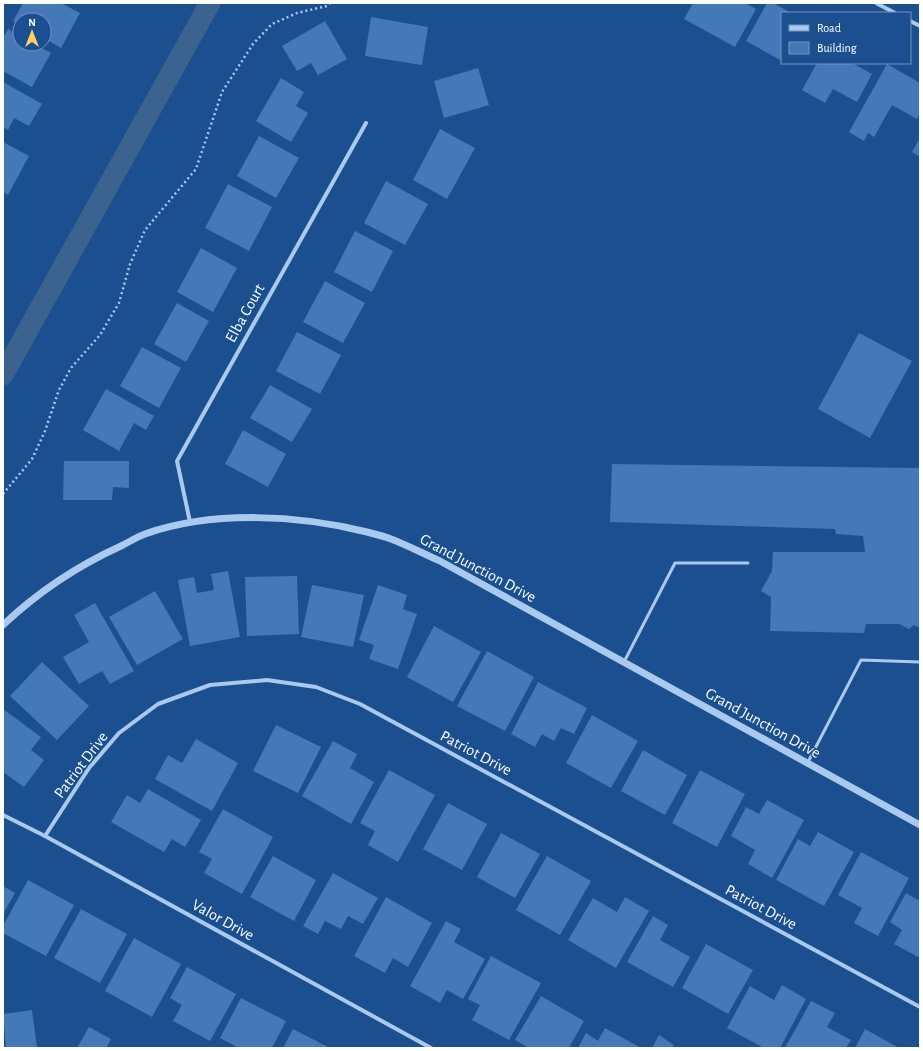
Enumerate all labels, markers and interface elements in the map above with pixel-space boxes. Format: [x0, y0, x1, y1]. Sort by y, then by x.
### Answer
north arrow [12, 12, 52, 52]
legend [781, 12, 911, 64]
text: N [28, 17, 36, 28]
text: Road [817, 22, 841, 34]
text: Building [817, 42, 857, 54]
street label: Elba Court [222, 281, 268, 345]
street label: Grand Junction Drive [417, 531, 539, 605]
street label: Grand Junction Drive [703, 685, 823, 761]
street label: Patriot Drive [438, 728, 514, 778]
street label: Patriot Drive [51, 729, 111, 801]
street label: Patriot Drive [723, 882, 799, 932]
street label: Valor Drive [189, 896, 257, 944]

